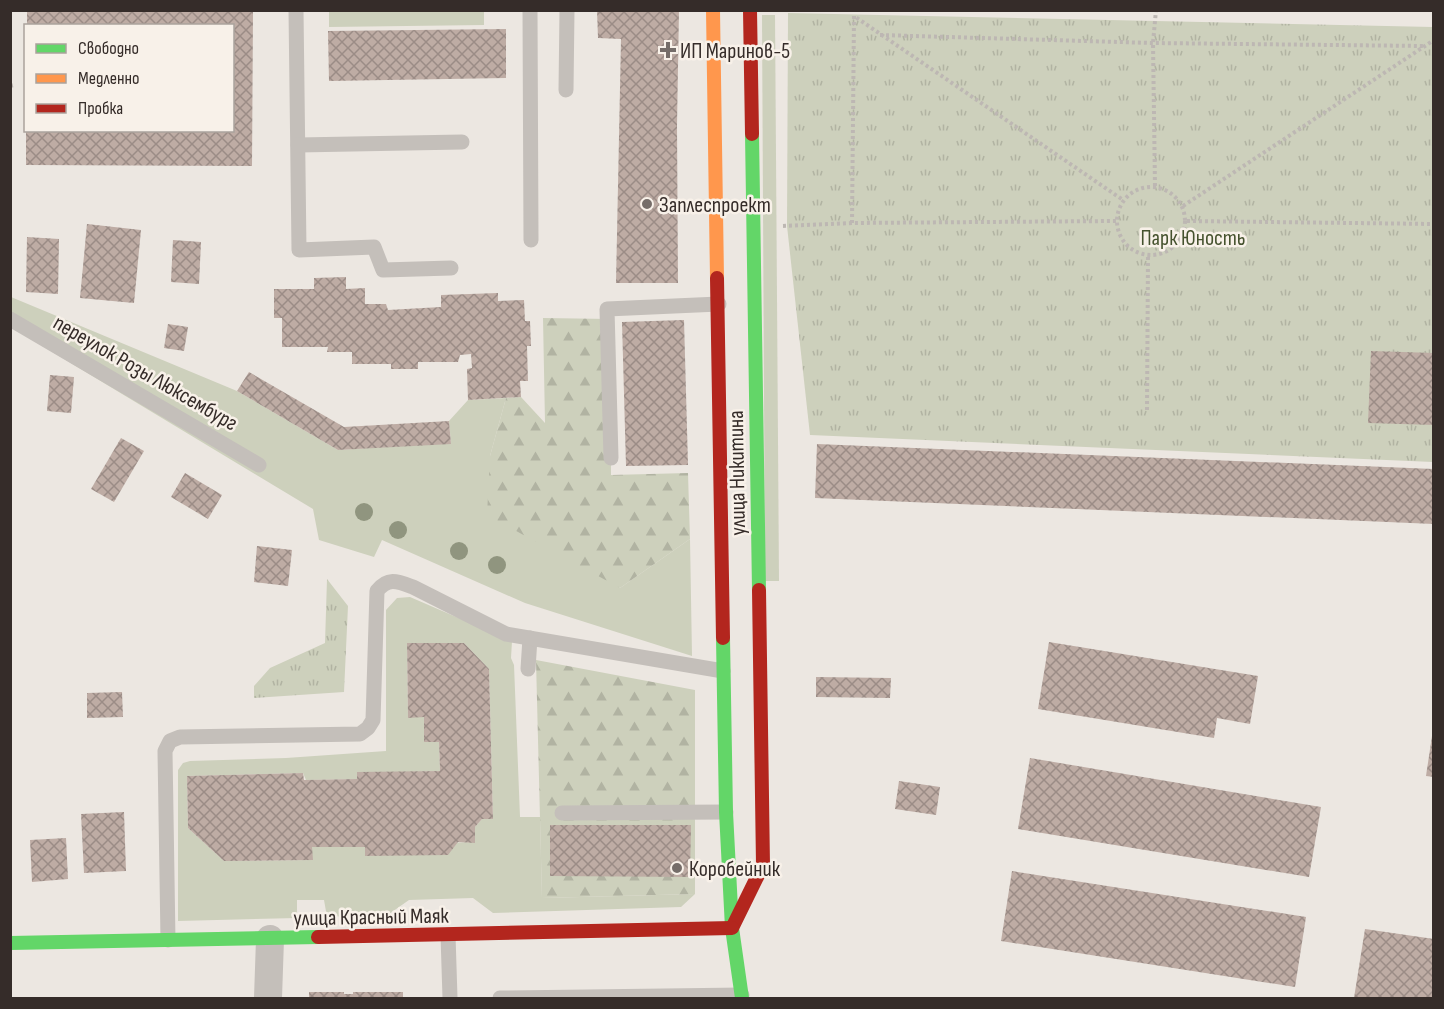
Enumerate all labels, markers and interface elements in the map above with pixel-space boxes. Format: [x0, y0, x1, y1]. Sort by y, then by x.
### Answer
legend [24, 24, 234, 132]
text: Свободно [78, 38, 139, 59]
place label: ИП Маринов-5 [680, 38, 790, 65]
marker: ИП Маринов-5 [661, 43, 675, 57]
text: Медленно [78, 68, 140, 89]
text: Пробка [78, 98, 123, 119]
place label: Заплеспроект [659, 192, 771, 219]
marker: Заплеспроект [640, 197, 654, 211]
park label: Парк Юность [1140, 225, 1246, 252]
street label: переулок Розы Люксембург [48, 309, 242, 437]
street label: улица Никитина [723, 410, 752, 536]
place label: Коробейник [689, 856, 781, 883]
marker: Коробейник [670, 861, 684, 875]
street label: улица Красный Маяк [293, 903, 450, 932]

